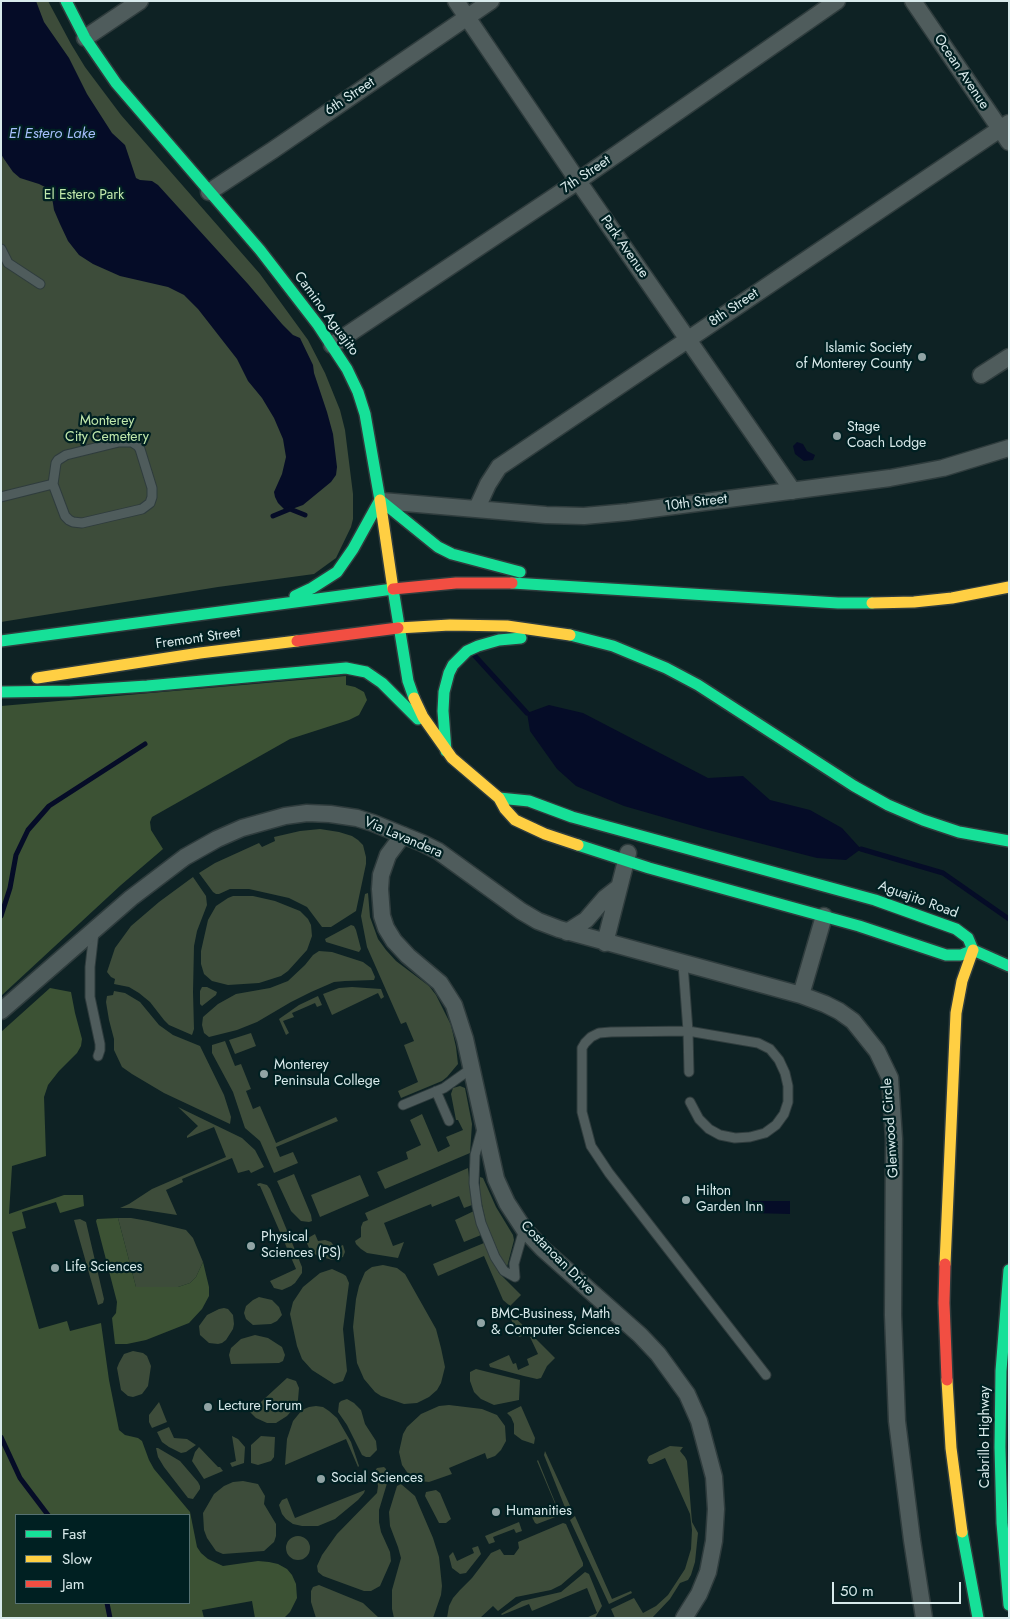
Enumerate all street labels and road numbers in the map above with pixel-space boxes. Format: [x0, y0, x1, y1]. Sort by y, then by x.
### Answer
street label: Ocean Avenue [930, 31, 992, 113]
street label: 6th Street [322, 74, 378, 120]
street label: 7th Street [558, 152, 614, 198]
street label: Park Avenue [596, 212, 652, 282]
street label: Camino Aguajito [290, 269, 362, 359]
street label: 8th Street [706, 285, 762, 331]
street label: 10th Street [664, 491, 728, 515]
street label: Fremont Street [155, 625, 241, 653]
street label: Via Lavandera [361, 814, 445, 862]
street label: Aguajito Road [876, 878, 960, 922]
street label: Glenwood Circle [879, 1077, 903, 1179]
street label: Costanoan Drive [517, 1218, 597, 1298]
street label: Cabrillo Highway [978, 1386, 994, 1488]

